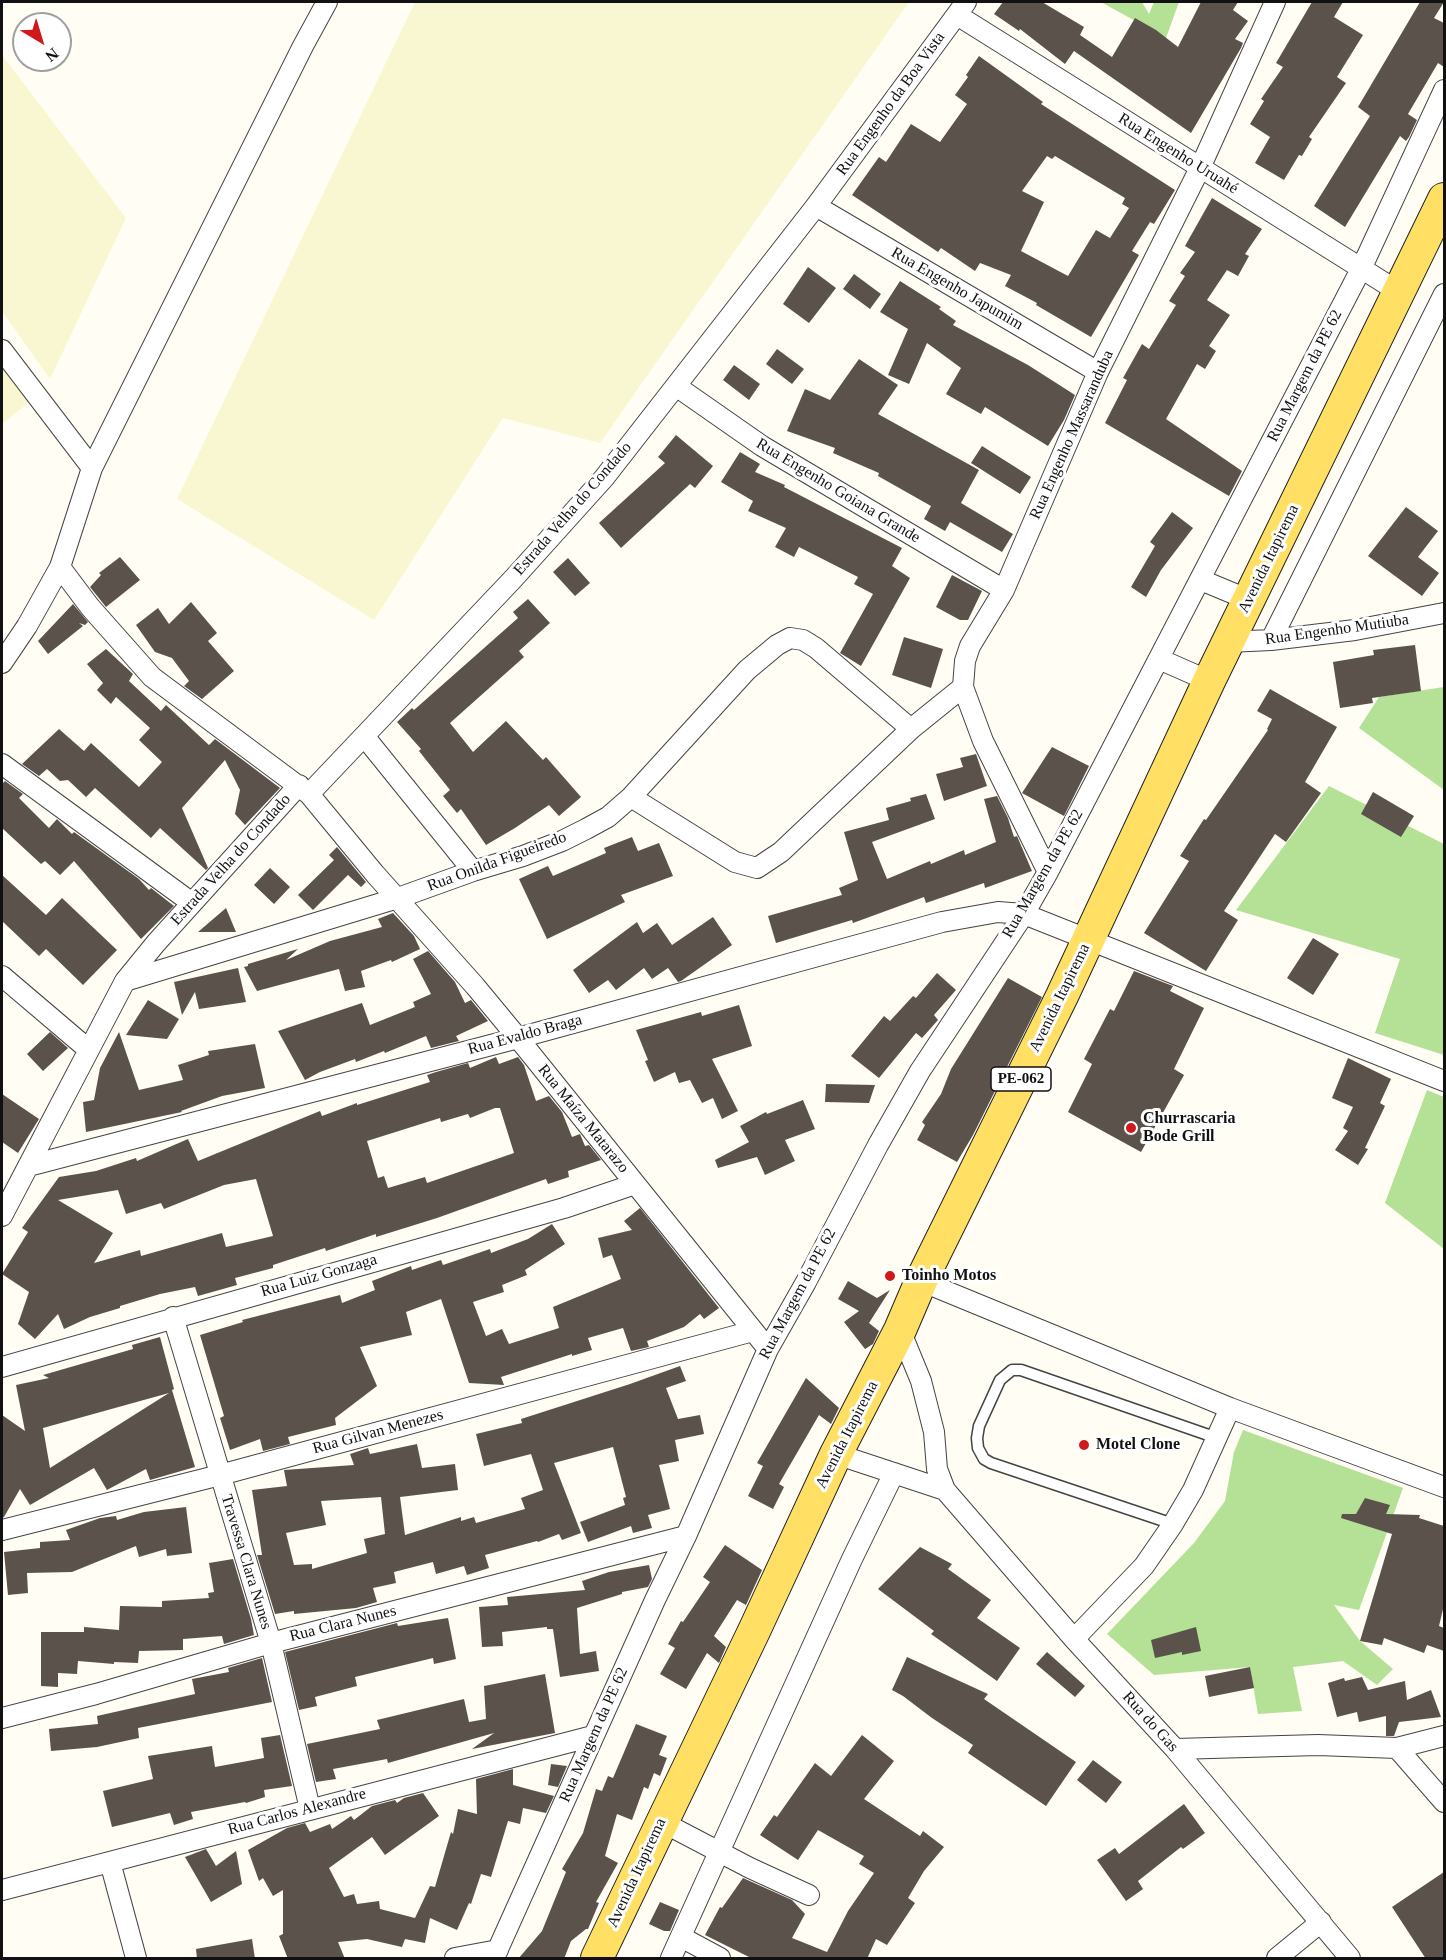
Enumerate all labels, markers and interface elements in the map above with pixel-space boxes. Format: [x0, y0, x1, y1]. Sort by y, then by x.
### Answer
north arrow [12, 12, 72, 72]
street label: Rua Engenho da Boa Vista [833, 29, 949, 179]
text: N [42, 45, 62, 65]
street label: Rua Engenho Uruahé [1115, 109, 1241, 199]
street label: Rua Engenho Japumim [888, 243, 1026, 335]
street label: Rua Margem da PE 62 [1263, 307, 1347, 445]
street label: Rua Engenho Massaranduba [1026, 347, 1118, 523]
street label: Rua Engenho Goiana Grande [753, 434, 923, 548]
street label: Estrada Velha do Condado [510, 438, 636, 580]
street label: Avenida Itapirema [1234, 502, 1304, 616]
street label: Rua Engenho Mutiuba [1264, 610, 1410, 650]
street label: Estrada Velha do Condado [167, 790, 295, 930]
street label: Rua Margem da PE 62 [998, 806, 1088, 942]
street label: Rua Onilda Figueiredo [425, 828, 569, 896]
street label: Avenida Itapirema [1025, 941, 1095, 1055]
street label: Rua Evaldo Braga [466, 1011, 584, 1059]
street label: Rua Maíza Matarazo [533, 1061, 633, 1177]
road number: PE-062 [991, 1067, 1051, 1091]
place label: Churrascaria Bode Grill [1143, 1109, 1235, 1147]
marker: Churrascaria Bode Grill [1124, 1121, 1138, 1135]
street label: Rua Margem da PE 62 [755, 1225, 841, 1363]
street label: Rua Luiz Gonzaga [259, 1250, 379, 1302]
place label: Toinho Motos [902, 1266, 996, 1286]
marker: Toinho Motos [883, 1269, 897, 1283]
street label: Avenida Itapirema [812, 1378, 882, 1492]
street label: Rua Gilvan Menezes [311, 1405, 445, 1459]
place label: Motel Clone [1096, 1435, 1180, 1455]
marker: Motel Clone [1077, 1438, 1091, 1452]
street label: Travessa Clara Nunes [216, 1492, 276, 1632]
street label: Rua Clara Nunes [288, 1601, 398, 1647]
street label: Rua Margem da PE 62 [556, 1665, 632, 1805]
street label: Rua do Gas [1118, 1688, 1182, 1756]
street label: Rua Carlos Alexandre [226, 1784, 368, 1840]
street label: Avenida Itapirema [603, 1815, 671, 1931]

